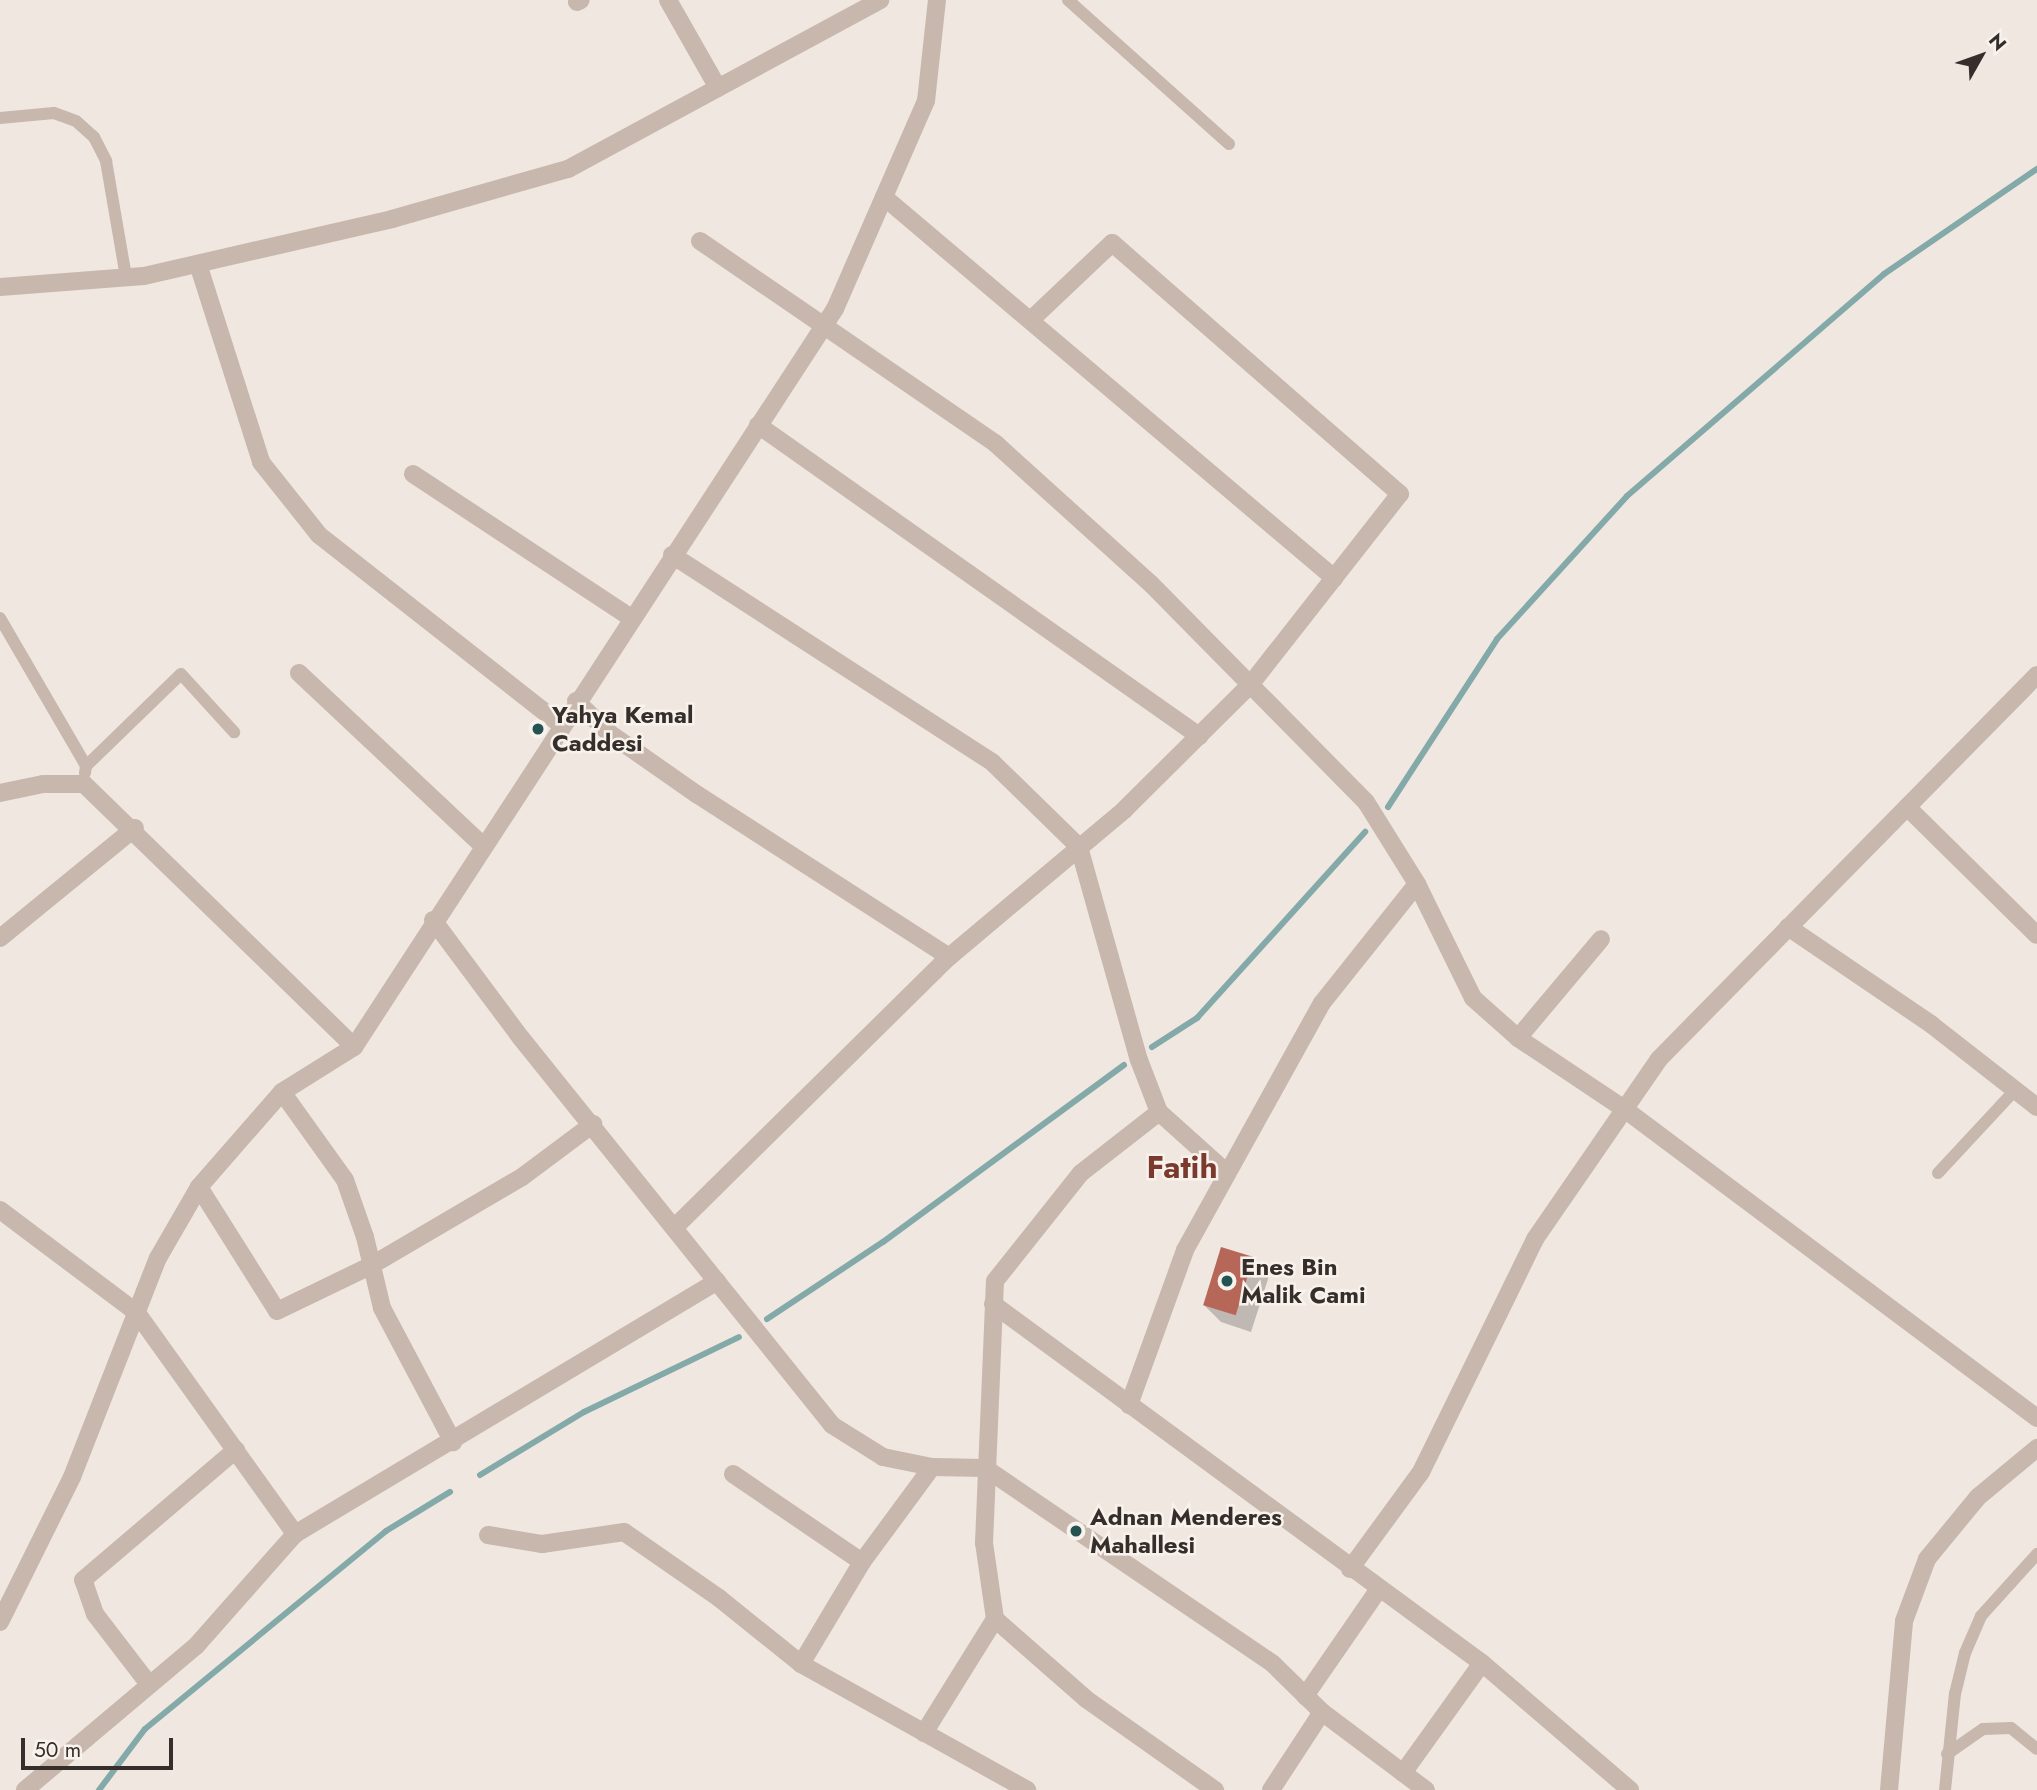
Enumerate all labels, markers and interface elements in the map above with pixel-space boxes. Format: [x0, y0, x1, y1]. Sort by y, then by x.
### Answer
north arrow [1946, 21, 2016, 91]
text: N [1982, 28, 2013, 57]
place label: Yahya Kemal Caddesi [552, 701, 693, 757]
marker: Yahya Kemal Caddesi [530, 721, 546, 737]
district label: Fatih [1146, 1148, 1218, 1186]
place label: Enes Bin Malik Cami [1241, 1253, 1366, 1309]
marker: Enes Bin Malik Cami [1219, 1273, 1235, 1289]
place label: Adnan Menderes Mahallesi [1090, 1503, 1282, 1559]
marker: Adnan Menderes Mahallesi [1068, 1523, 1084, 1539]
scale bar [24, 1724, 177, 1768]
text: 50 m [34, 1735, 81, 1765]

